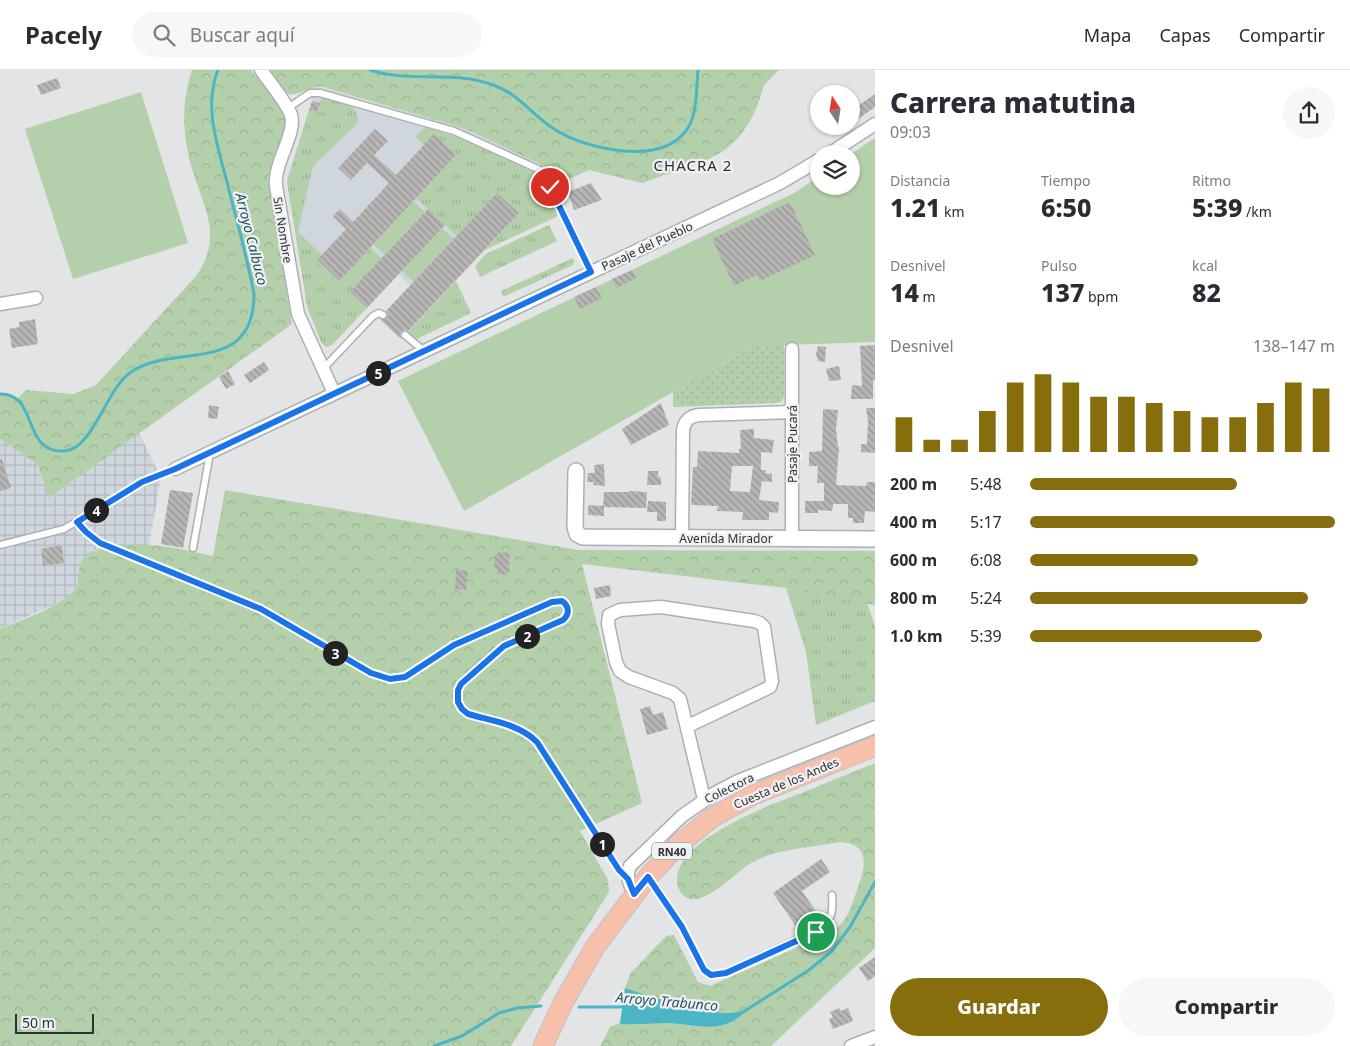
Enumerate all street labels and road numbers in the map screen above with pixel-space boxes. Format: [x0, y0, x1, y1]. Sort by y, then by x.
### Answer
street label: Sin Nombre [269, 196, 297, 264]
street label: Pasaje del Pueblo [599, 217, 695, 275]
street label: Pasaje Pucará [784, 405, 801, 483]
street label: Avenida Mirador [679, 530, 773, 547]
street label: Cuesta de los Andes [731, 753, 842, 813]
street label: Colectora [701, 769, 757, 807]
road number: RN40 [652, 842, 692, 859]

